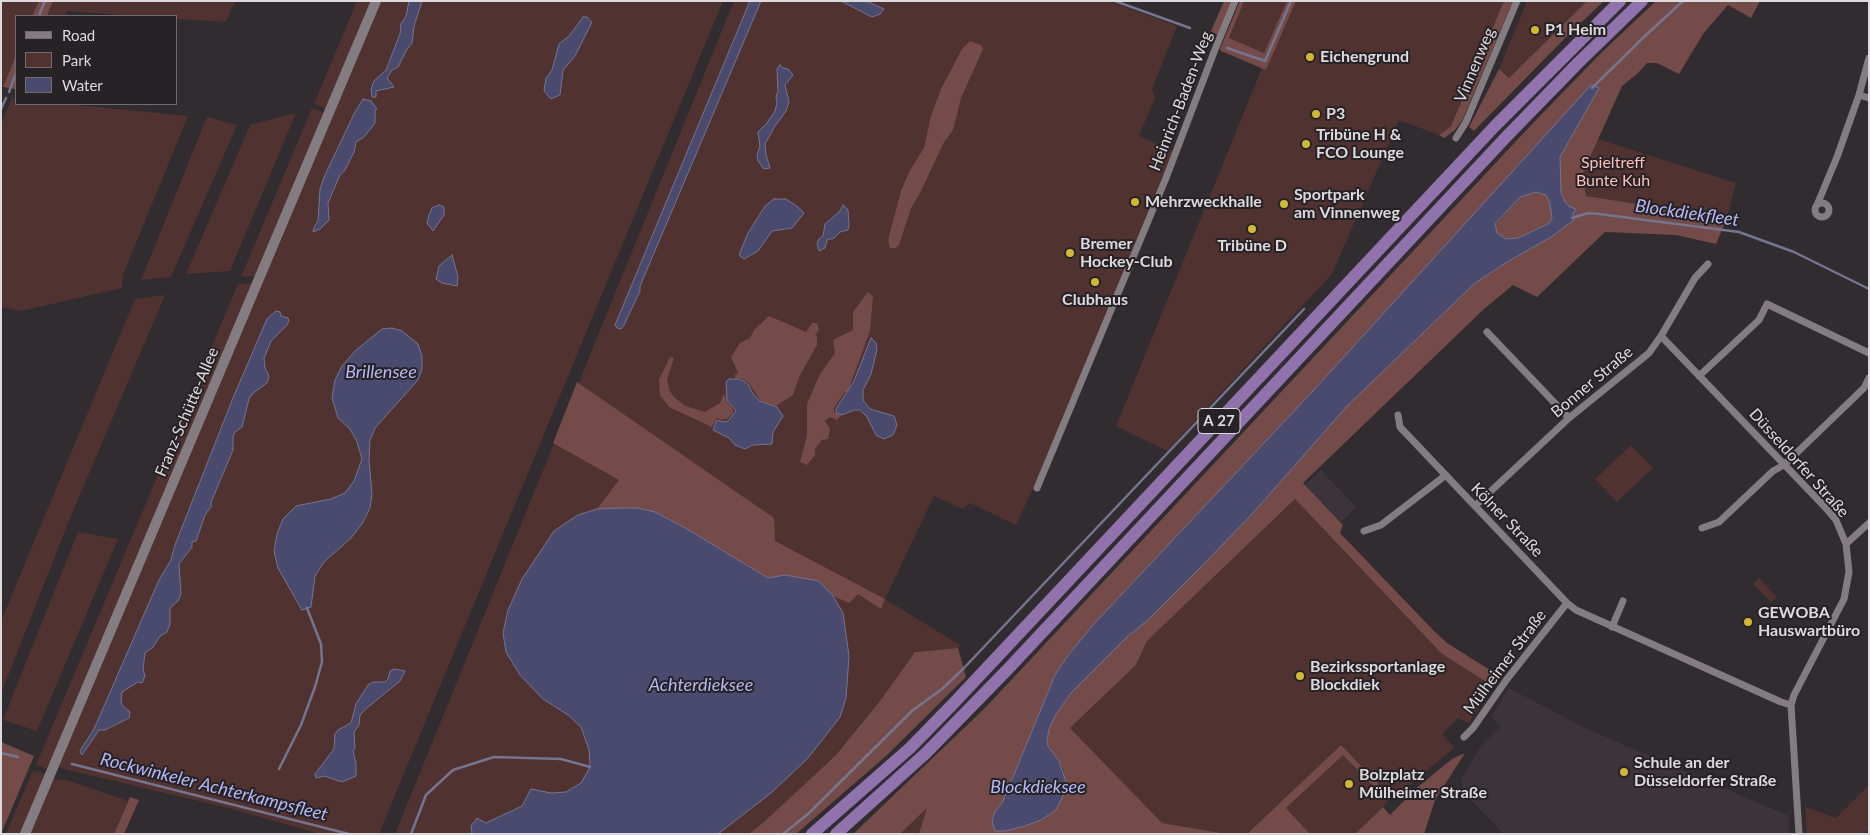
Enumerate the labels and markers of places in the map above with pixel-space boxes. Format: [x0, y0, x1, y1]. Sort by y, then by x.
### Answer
place label: P1 Heim [1545, 20, 1606, 40]
marker: P1 Heim [1529, 24, 1541, 36]
place label: Eichengrund [1320, 47, 1409, 67]
marker: Eichengrund [1304, 51, 1316, 63]
place label: P3 [1326, 104, 1345, 124]
marker: P3 [1310, 108, 1322, 120]
place label: Tribüne H & FCO Lounge [1316, 125, 1404, 163]
marker: Tribüne H & FCO Lounge [1300, 138, 1312, 150]
place label: Sportpark am Vinnenweg [1294, 185, 1400, 223]
place label: Mehrzweckhalle [1145, 192, 1262, 212]
marker: Mehrzweckhalle [1129, 196, 1141, 208]
marker: Sportpark am Vinnenweg [1278, 198, 1290, 210]
marker: Tribüne D [1246, 223, 1258, 235]
place label: Bremer Hockey-Club [1080, 234, 1173, 272]
place label: Tribüne D [1217, 236, 1287, 256]
marker: Bremer Hockey-Club [1064, 247, 1076, 259]
marker: Clubhaus [1089, 276, 1101, 288]
place label: Clubhaus [1062, 290, 1128, 310]
place label: GEWOBA Hauswartbüro [1758, 603, 1860, 641]
marker: GEWOBA Hauswartbüro [1742, 616, 1754, 628]
place label: Bezirkssportanlage Blockdiek [1310, 657, 1445, 695]
marker: Bezirkssportanlage Blockdiek [1294, 670, 1306, 682]
place label: Schule an der Düsseldorfer Straße [1634, 753, 1776, 791]
place label: Bolzplatz Mülheimer Straße [1359, 765, 1487, 803]
marker: Schule an der Düsseldorfer Straße [1618, 766, 1630, 778]
marker: Bolzplatz Mülheimer Straße [1343, 778, 1355, 790]

